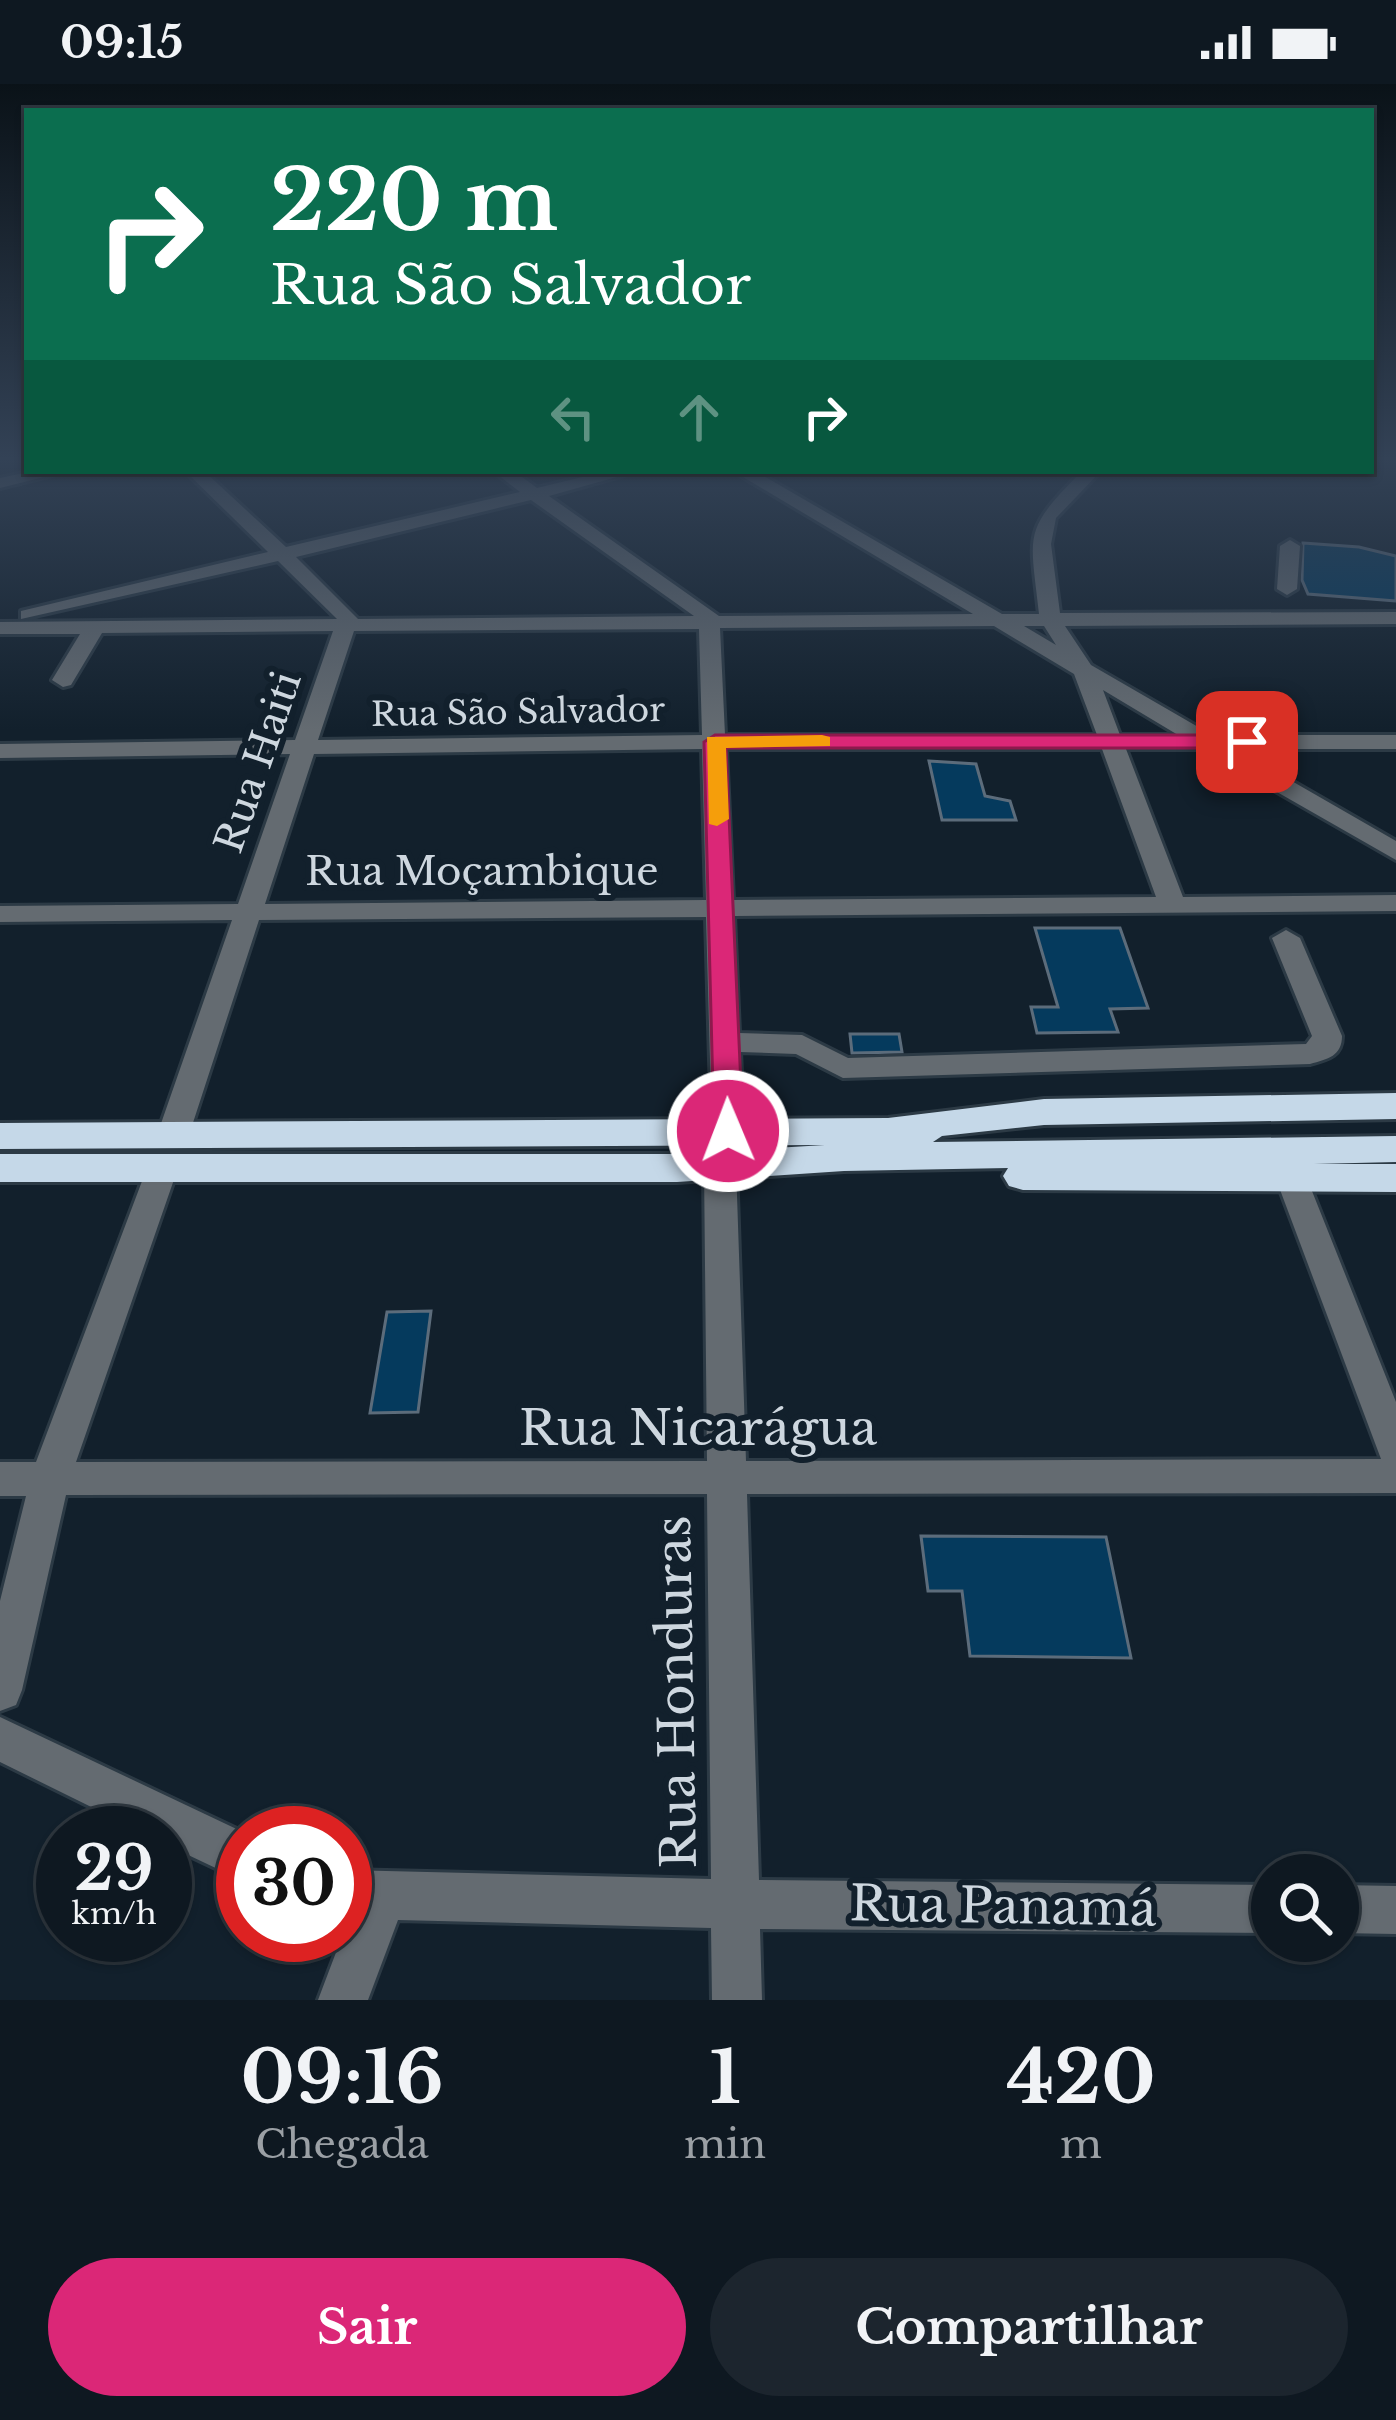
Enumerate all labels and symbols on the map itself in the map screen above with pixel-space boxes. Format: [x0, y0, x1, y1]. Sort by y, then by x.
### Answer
street label: Rua Haiti [204, 665, 312, 859]
street label: Rua São Salvador [371, 689, 666, 735]
pin [1196, 691, 1298, 793]
street label: Rua Moçambique [305, 847, 659, 896]
position arrow [665, 1068, 791, 1194]
street label: Rua Nicarágua [519, 1398, 878, 1458]
street label: Rua Honduras [643, 1515, 709, 1869]
speed limit sign: 30 [216, 1806, 372, 1962]
street label: Rua Panamá [849, 1873, 1157, 1939]

